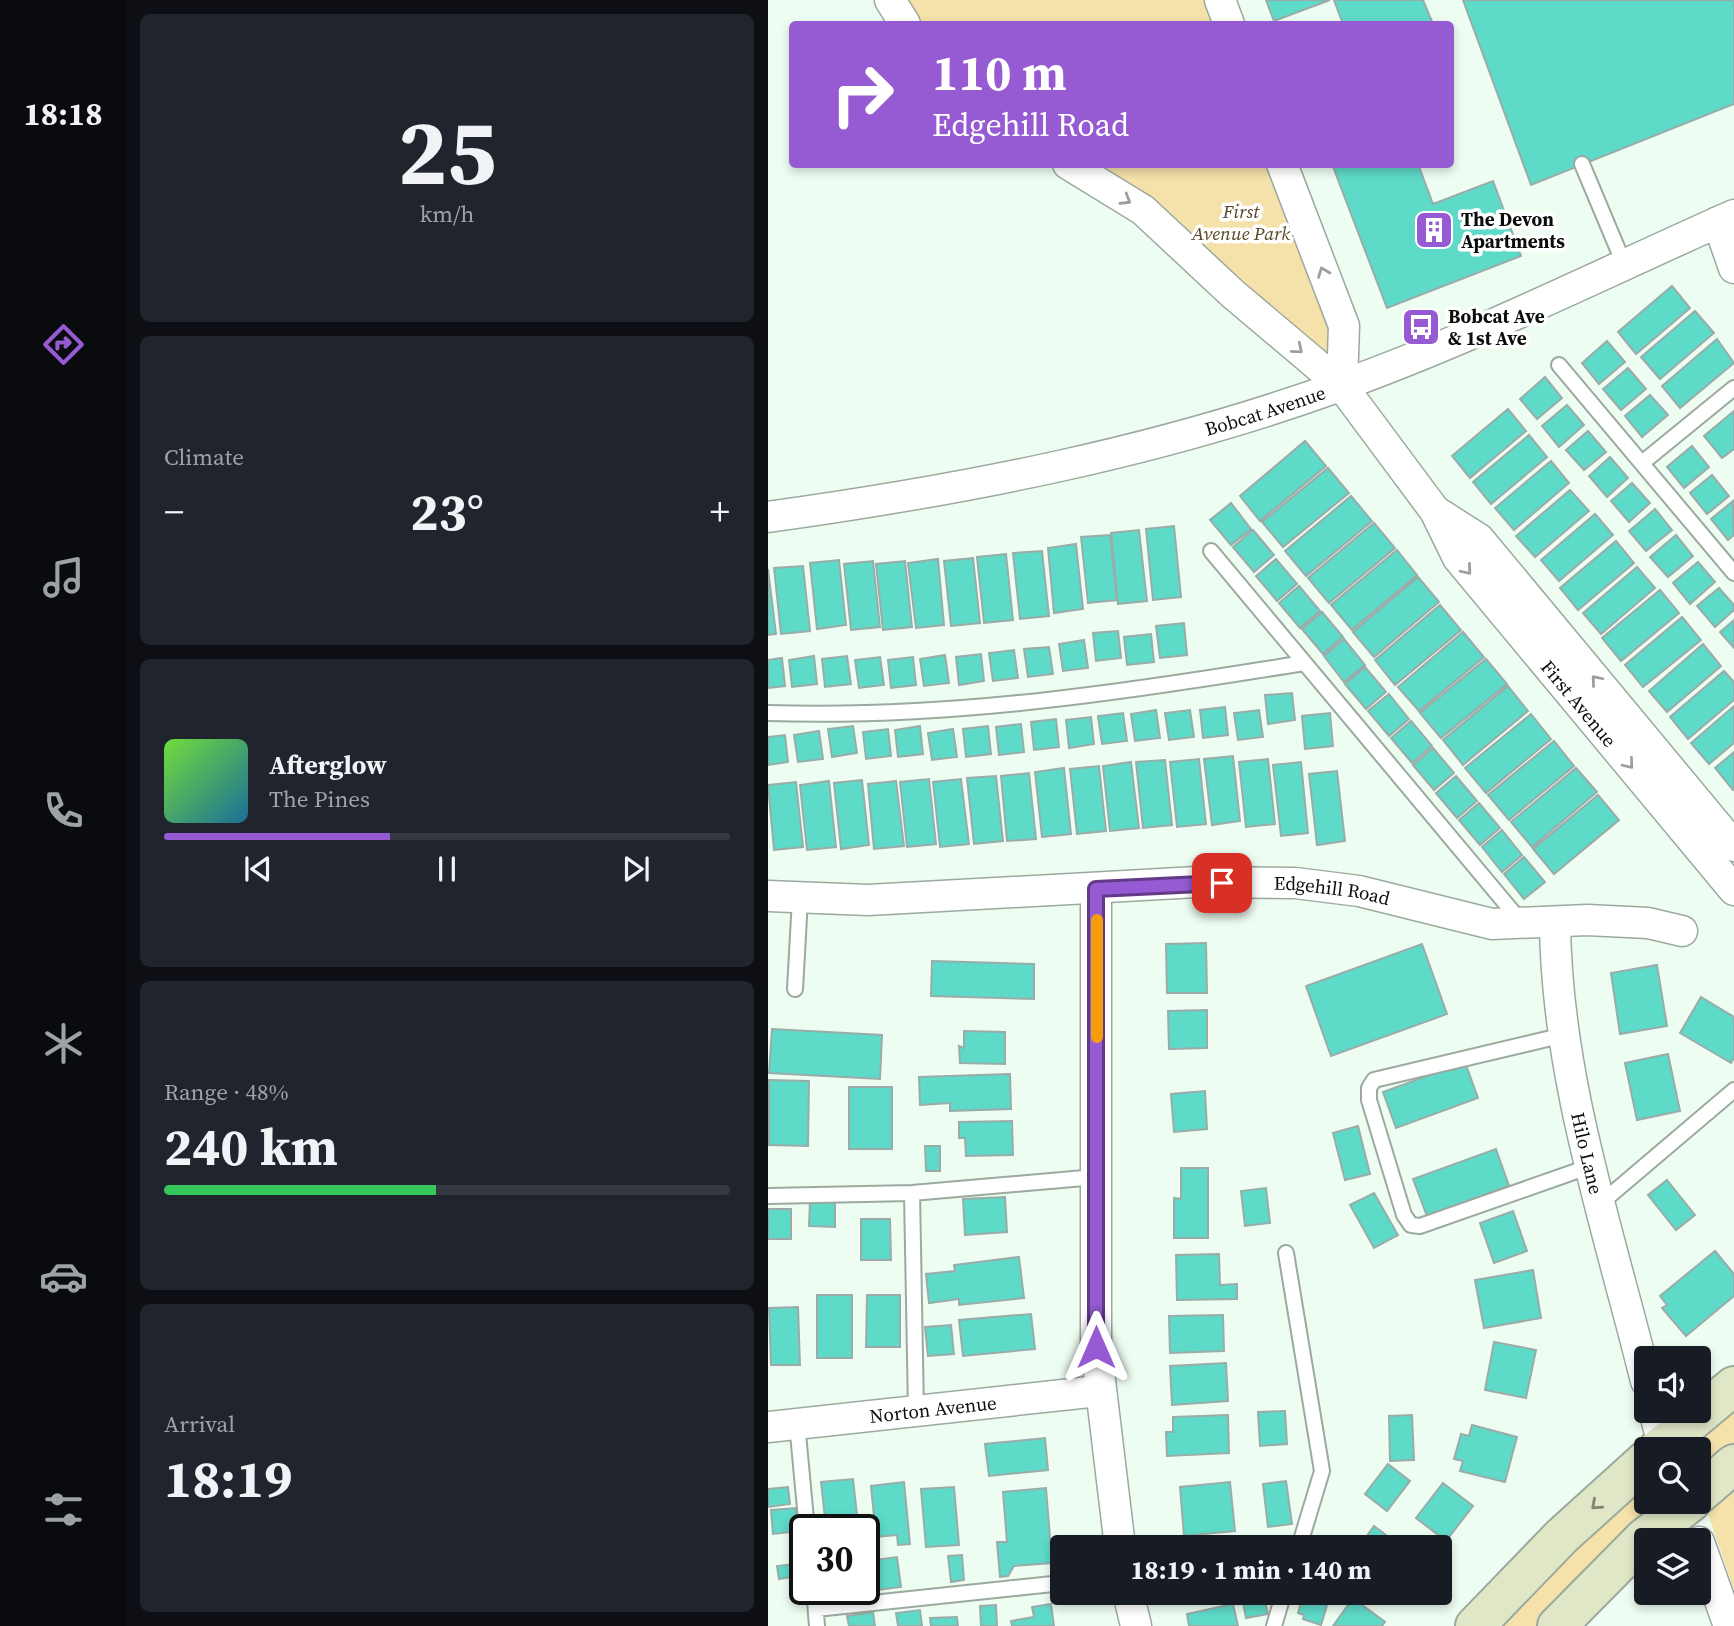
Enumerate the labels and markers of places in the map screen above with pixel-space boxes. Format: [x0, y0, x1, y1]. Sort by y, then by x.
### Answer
place label: The Devon Apartments [1461, 206, 1565, 254]
building icon: The Devon Apartments [1413, 209, 1455, 251]
place label: Bobcat Ave & 1st Ave [1448, 303, 1545, 351]
bus stop icon: Bobcat Ave & 1st Ave [1400, 306, 1442, 348]
pin [1192, 853, 1252, 913]

